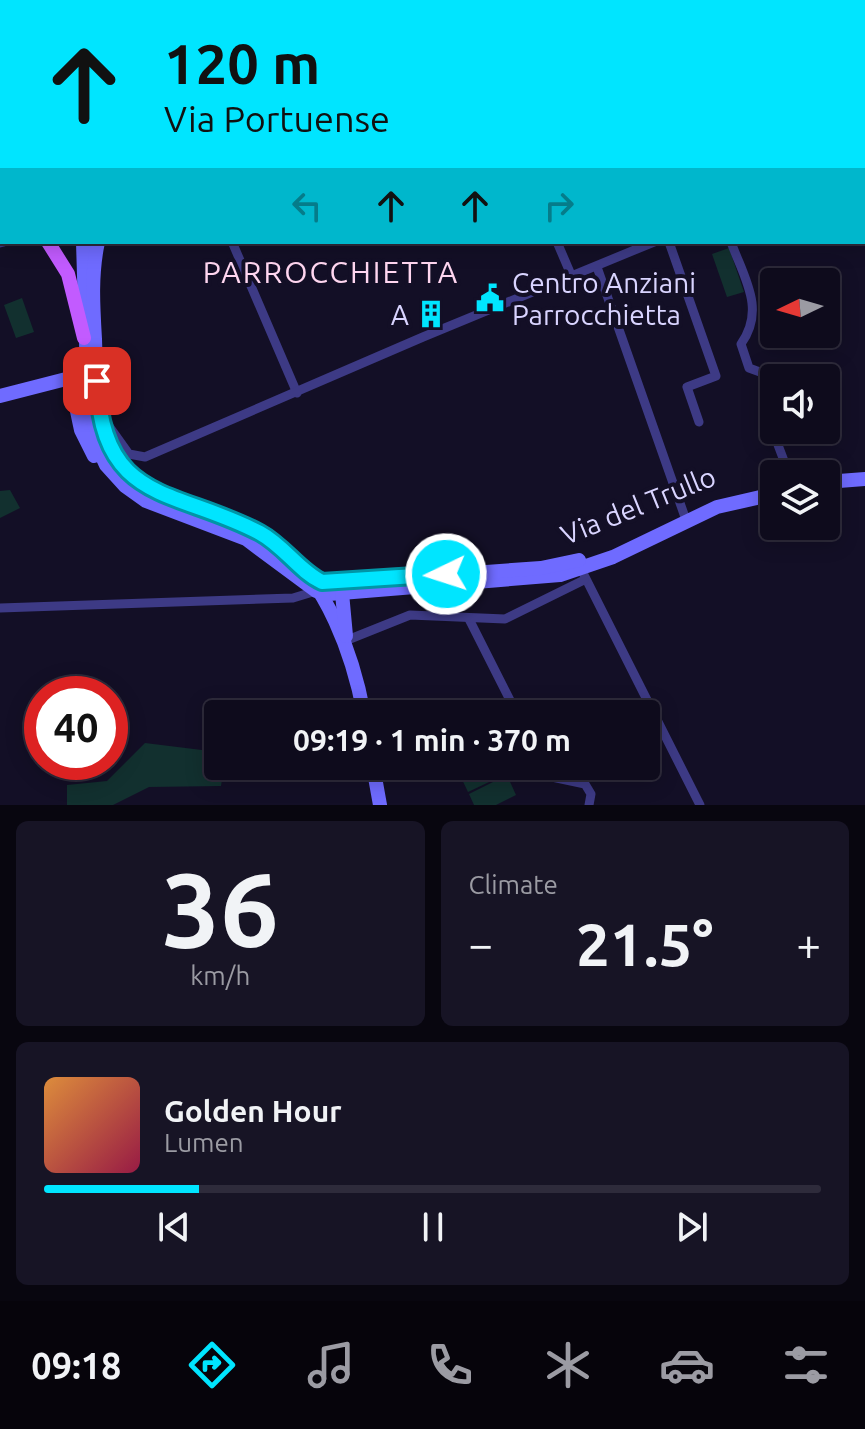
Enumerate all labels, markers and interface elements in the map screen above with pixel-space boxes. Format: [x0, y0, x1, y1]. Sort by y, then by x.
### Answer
icon: ahead [32, 32, 136, 136]
text: 120 m [164, 32, 320, 95]
text: Via Portuense [164, 98, 390, 139]
icon: left [285, 184, 329, 228]
icon: ahead [369, 184, 413, 228]
icon: ahead [453, 184, 497, 228]
icon: right [537, 184, 581, 228]
district label: PARROCCHIETTA [203, 255, 459, 289]
place label: Centro Anziani Parrocchietta [512, 267, 696, 330]
north arrow [760, 268, 840, 348]
map controls [760, 268, 840, 540]
public building icon: Centro Anziani Parrocchietta [475, 283, 505, 313]
place label: A [391, 299, 409, 330]
building icon: A [416, 299, 446, 329]
pin [63, 347, 131, 415]
icon: arrive [75, 359, 119, 403]
button: sound [760, 364, 840, 444]
street label: Via del Trullo [556, 460, 720, 550]
button: layers [760, 460, 840, 540]
position arrow [404, 532, 488, 616]
speed limit sign: 40 [24, 676, 128, 780]
text: 09:19 · 1 min · 370 m [293, 723, 571, 757]
text: 36 [162, 850, 279, 967]
text: Climate [469, 870, 558, 899]
text: 21.5° [576, 910, 713, 977]
text: − [469, 919, 493, 968]
text: + [796, 919, 821, 968]
text: km/h [190, 961, 250, 990]
text: Golden Hour [164, 1094, 342, 1128]
text: Lumen [164, 1128, 244, 1157]
icon: previous [152, 1205, 196, 1249]
icon: pause [411, 1205, 455, 1249]
icon: next [670, 1205, 714, 1249]
icon: directions [184, 1337, 240, 1393]
icon: music [303, 1337, 359, 1393]
icon: phone [422, 1337, 478, 1393]
icon: climate [540, 1337, 596, 1393]
icon: car [659, 1337, 715, 1393]
icon: filters [778, 1337, 834, 1393]
text: 09:18 [31, 1345, 121, 1386]

